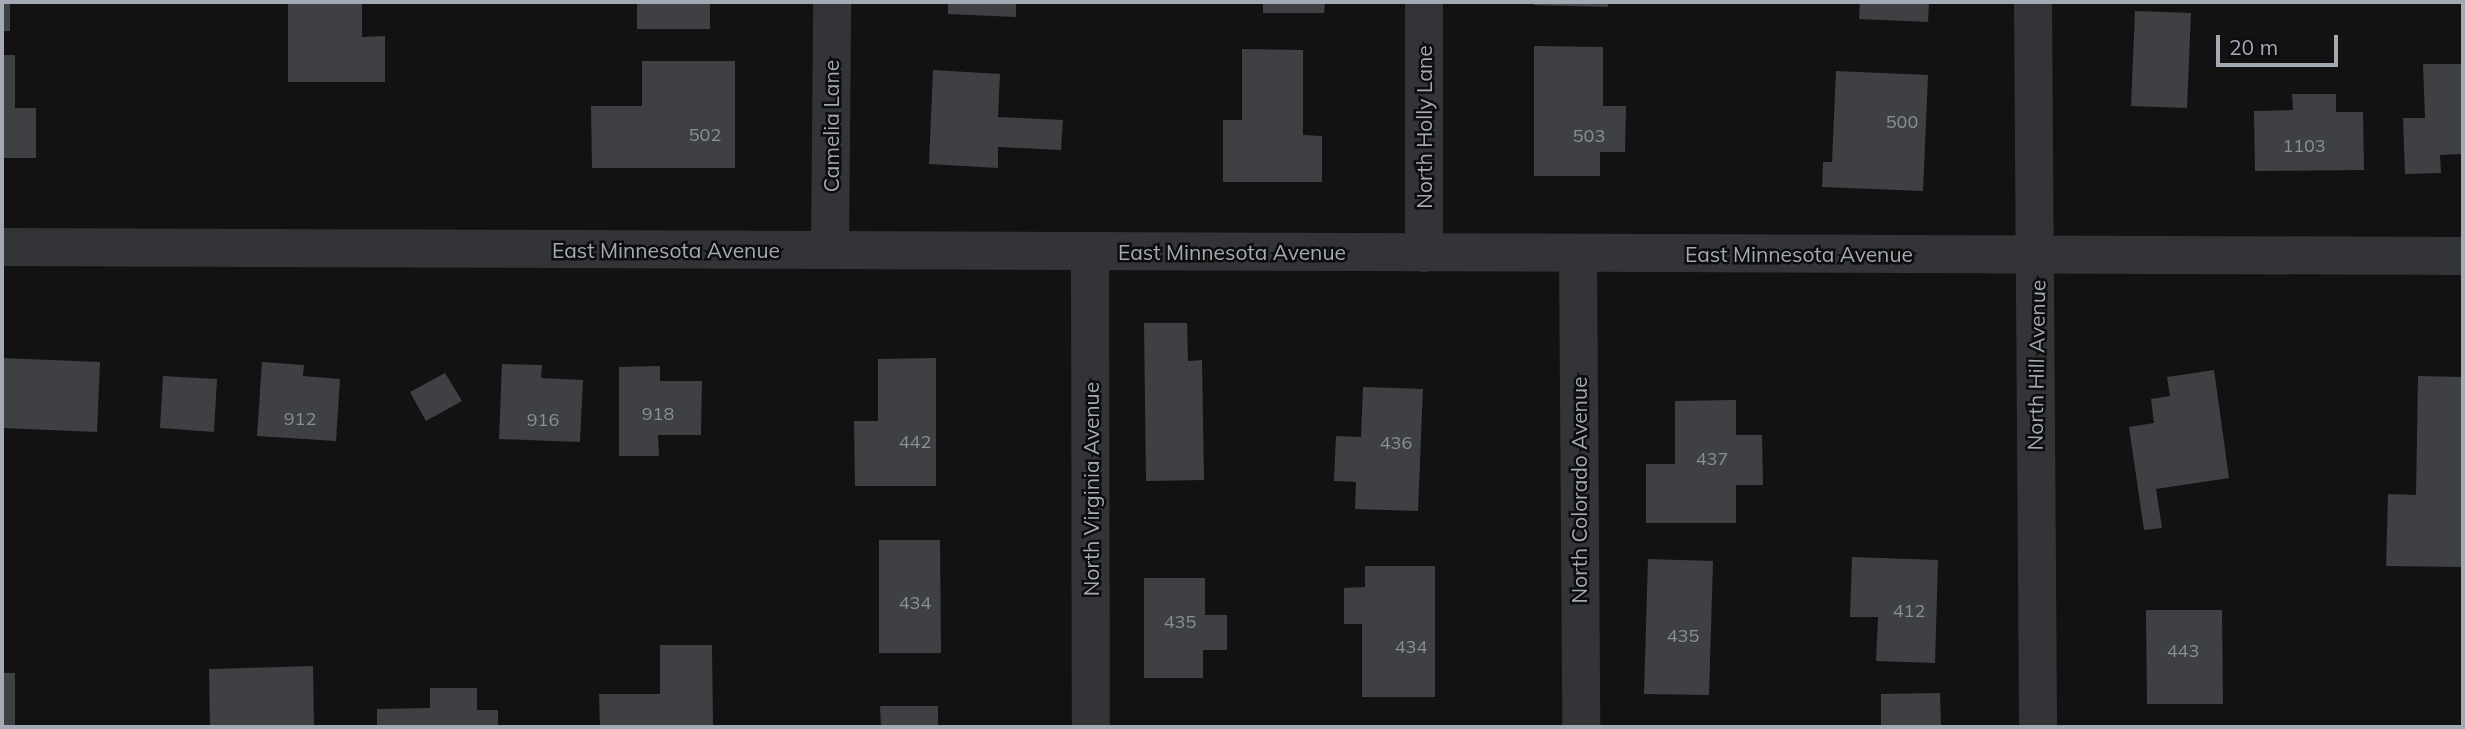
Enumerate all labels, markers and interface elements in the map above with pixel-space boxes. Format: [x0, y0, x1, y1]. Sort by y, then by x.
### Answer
scale bar [2220, 21, 2342, 65]
text: 20 m [2229, 34, 2278, 60]
street label: North Holly Lane [1411, 45, 1437, 209]
street label: Camelia Lane [818, 60, 844, 192]
house number: 500 [1886, 111, 1918, 133]
house number: 502 [689, 124, 721, 146]
house number: 503 [1573, 125, 1605, 147]
house number: 1103 [2282, 135, 2326, 157]
street label: East Minnesota Avenue [552, 237, 780, 263]
street label: East Minnesota Avenue [1118, 239, 1346, 265]
street label: East Minnesota Avenue [1685, 241, 1913, 267]
street label: North Hill Avenue [2022, 279, 2050, 451]
street label: North Colorado Avenue [1566, 377, 1592, 603]
street label: North Virginia Avenue [1078, 382, 1104, 596]
house number: 918 [642, 403, 674, 425]
house number: 912 [284, 408, 316, 430]
house number: 916 [527, 409, 559, 431]
house number: 442 [899, 431, 931, 453]
house number: 436 [1380, 432, 1412, 454]
house number: 437 [1696, 448, 1728, 470]
house number: 434 [899, 592, 931, 614]
house number: 412 [1893, 600, 1925, 622]
house number: 435 [1164, 611, 1196, 633]
house number: 435 [1667, 625, 1699, 647]
house number: 434 [1395, 636, 1427, 658]
house number: 443 [2167, 640, 2199, 662]

